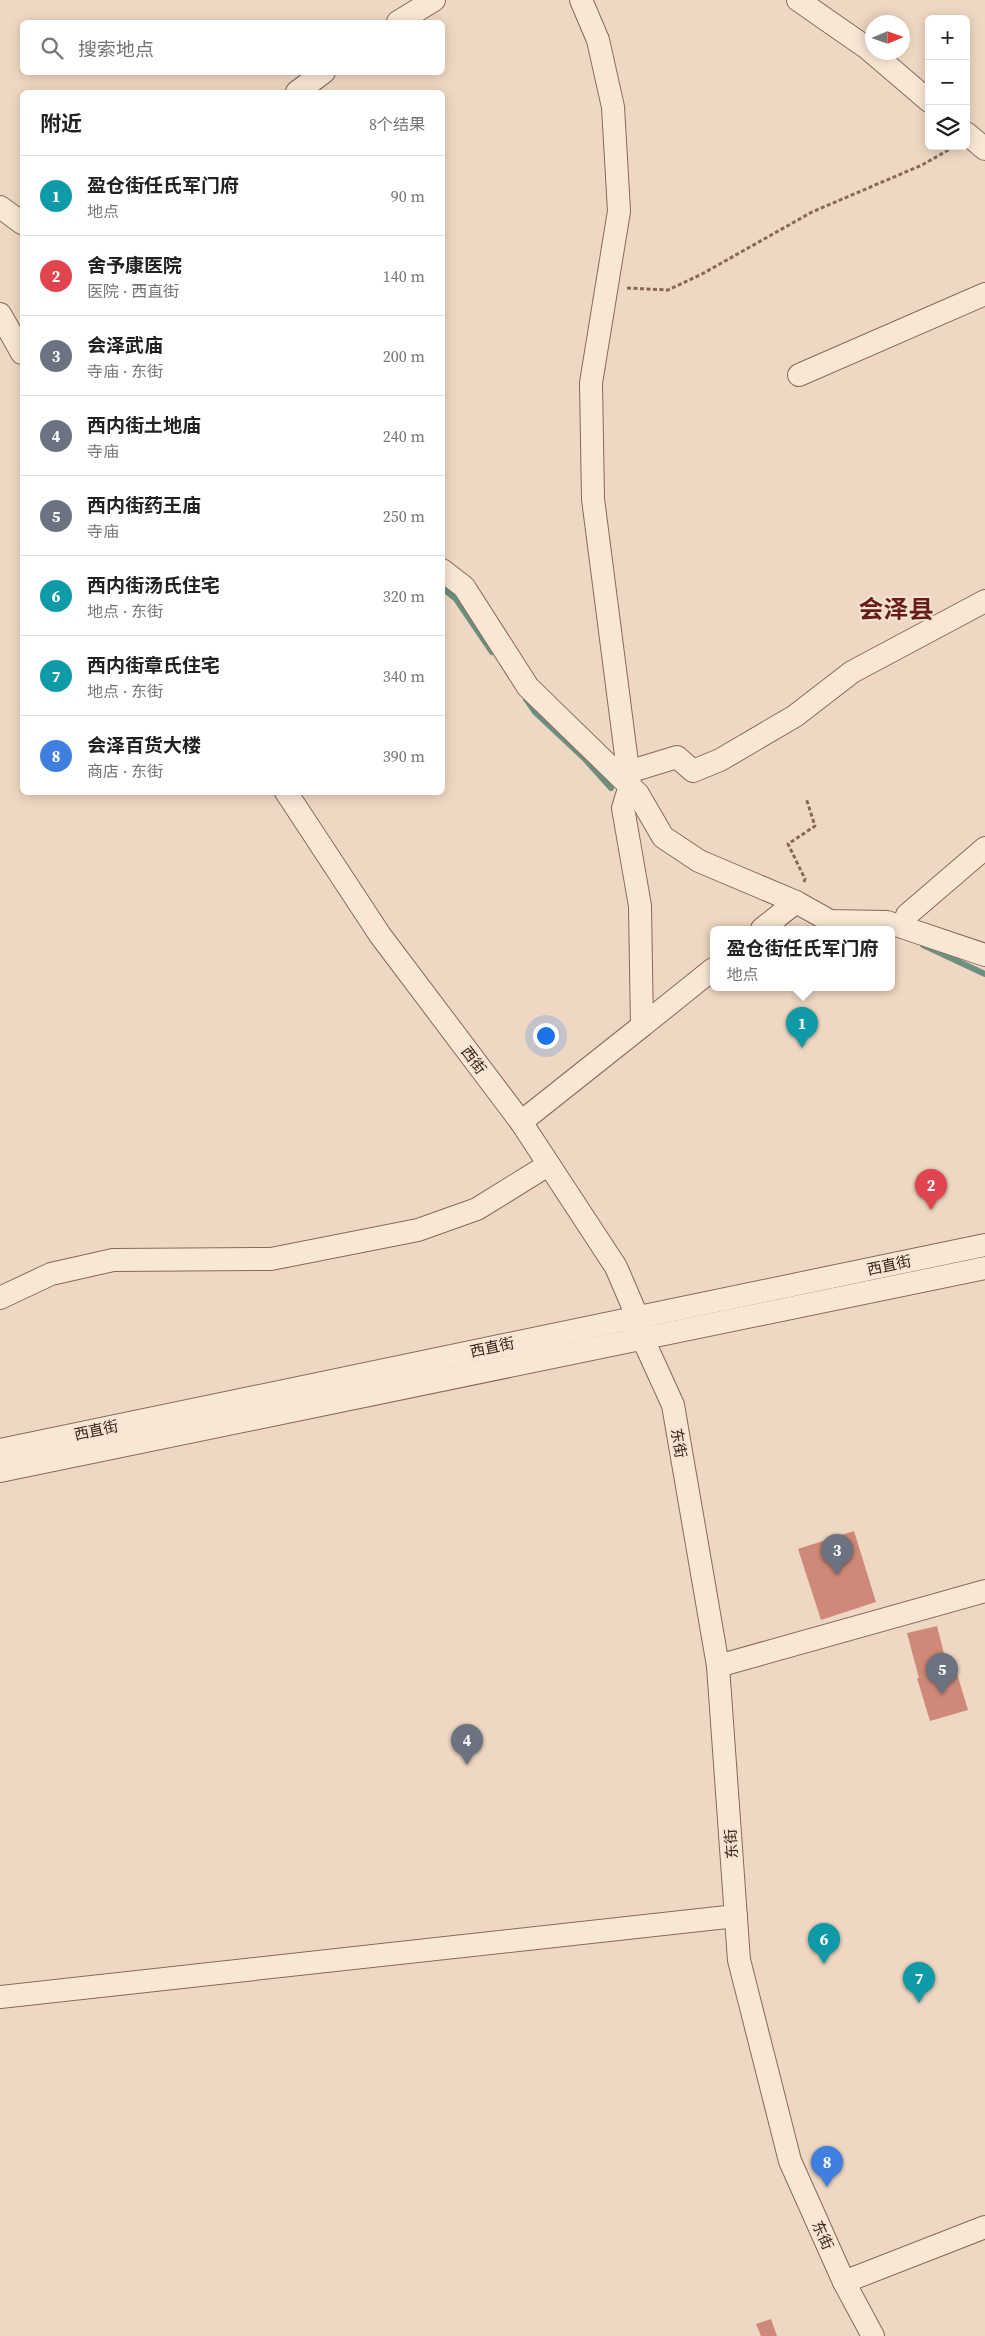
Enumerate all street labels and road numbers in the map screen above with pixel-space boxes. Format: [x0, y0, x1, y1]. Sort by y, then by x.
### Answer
street label: 西街 [457, 1042, 491, 1078]
street label: 西直街 [865, 1250, 913, 1280]
street label: 西直街 [468, 1332, 516, 1362]
street label: 西直街 [72, 1415, 120, 1445]
street label: 东街 [666, 1426, 692, 1460]
street label: 东街 [719, 1828, 743, 1860]
street label: 东街 [807, 2217, 839, 2253]

